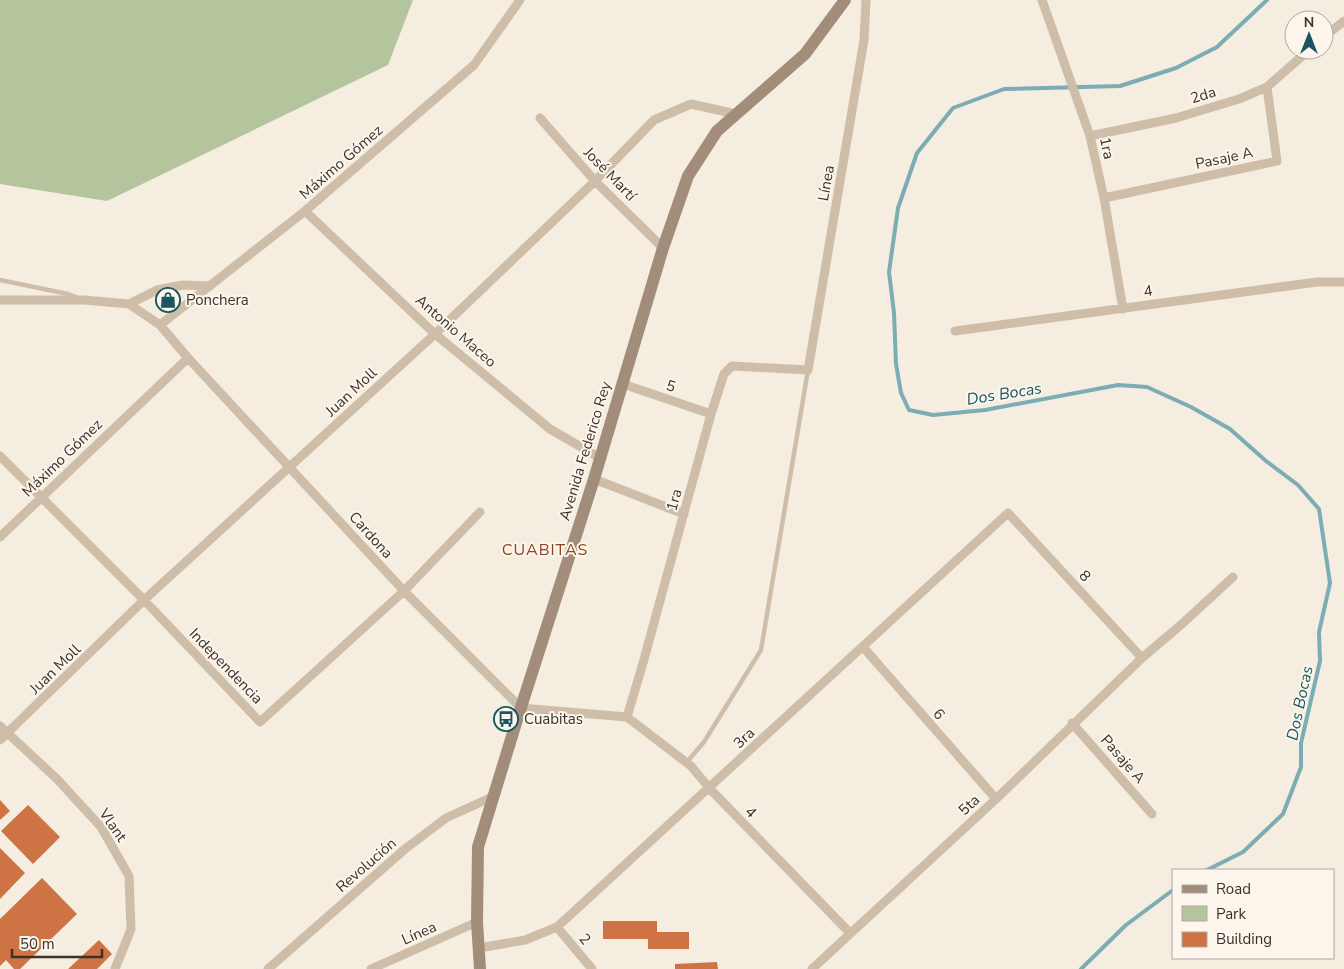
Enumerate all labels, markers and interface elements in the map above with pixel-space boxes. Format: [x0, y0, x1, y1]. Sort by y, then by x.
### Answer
north arrow [1284, 10, 1334, 60]
text: N [1304, 13, 1314, 32]
street label: 2da [1188, 82, 1218, 108]
street label: Máximo Gómez [295, 120, 387, 204]
street label: 1ra [1095, 135, 1119, 161]
street label: José Martí [579, 142, 642, 206]
street label: Pasaje A [1193, 142, 1255, 174]
street label: Línea [813, 163, 839, 203]
street label: 4 [1142, 280, 1154, 302]
shop icon: Ponchera [155, 287, 181, 313]
place label: Ponchera [186, 290, 249, 310]
street label: Antonio Maceo [411, 290, 501, 372]
street label: Juan Moll [320, 363, 381, 422]
street label: 5 [663, 375, 679, 397]
water label: Dos Bocas [965, 377, 1044, 411]
street label: Avenida Federico Rey [554, 379, 616, 523]
street label: Máximo Gómez [18, 415, 106, 501]
street label: 1ra [661, 487, 687, 513]
street label: Cardona [345, 507, 397, 563]
district label: CUABITAS [502, 539, 588, 561]
street label: 8 [1075, 566, 1095, 586]
street label: Independencia [185, 624, 267, 708]
street label: Juan Moll [24, 639, 85, 699]
water label: Dos Bocas [1281, 664, 1319, 743]
street label: 6 [928, 704, 950, 724]
bus stop icon: Cuabitas [493, 706, 519, 732]
place label: Cuabitas [524, 709, 583, 729]
street label: 3ra [729, 723, 759, 753]
street label: Pasaje A [1096, 730, 1150, 788]
street label: 5ta [954, 790, 984, 820]
street label: 4 [741, 802, 761, 822]
street label: Vlant [94, 803, 132, 846]
street label: Revolución [332, 833, 400, 897]
legend [1172, 869, 1334, 959]
text: Road [1216, 879, 1251, 899]
text: Park [1216, 904, 1246, 924]
street label: Línea [398, 917, 440, 949]
scale bar [12, 926, 102, 958]
street label: 2 [574, 929, 596, 949]
text: Building [1216, 929, 1272, 949]
text: 50 m [20, 934, 55, 954]

